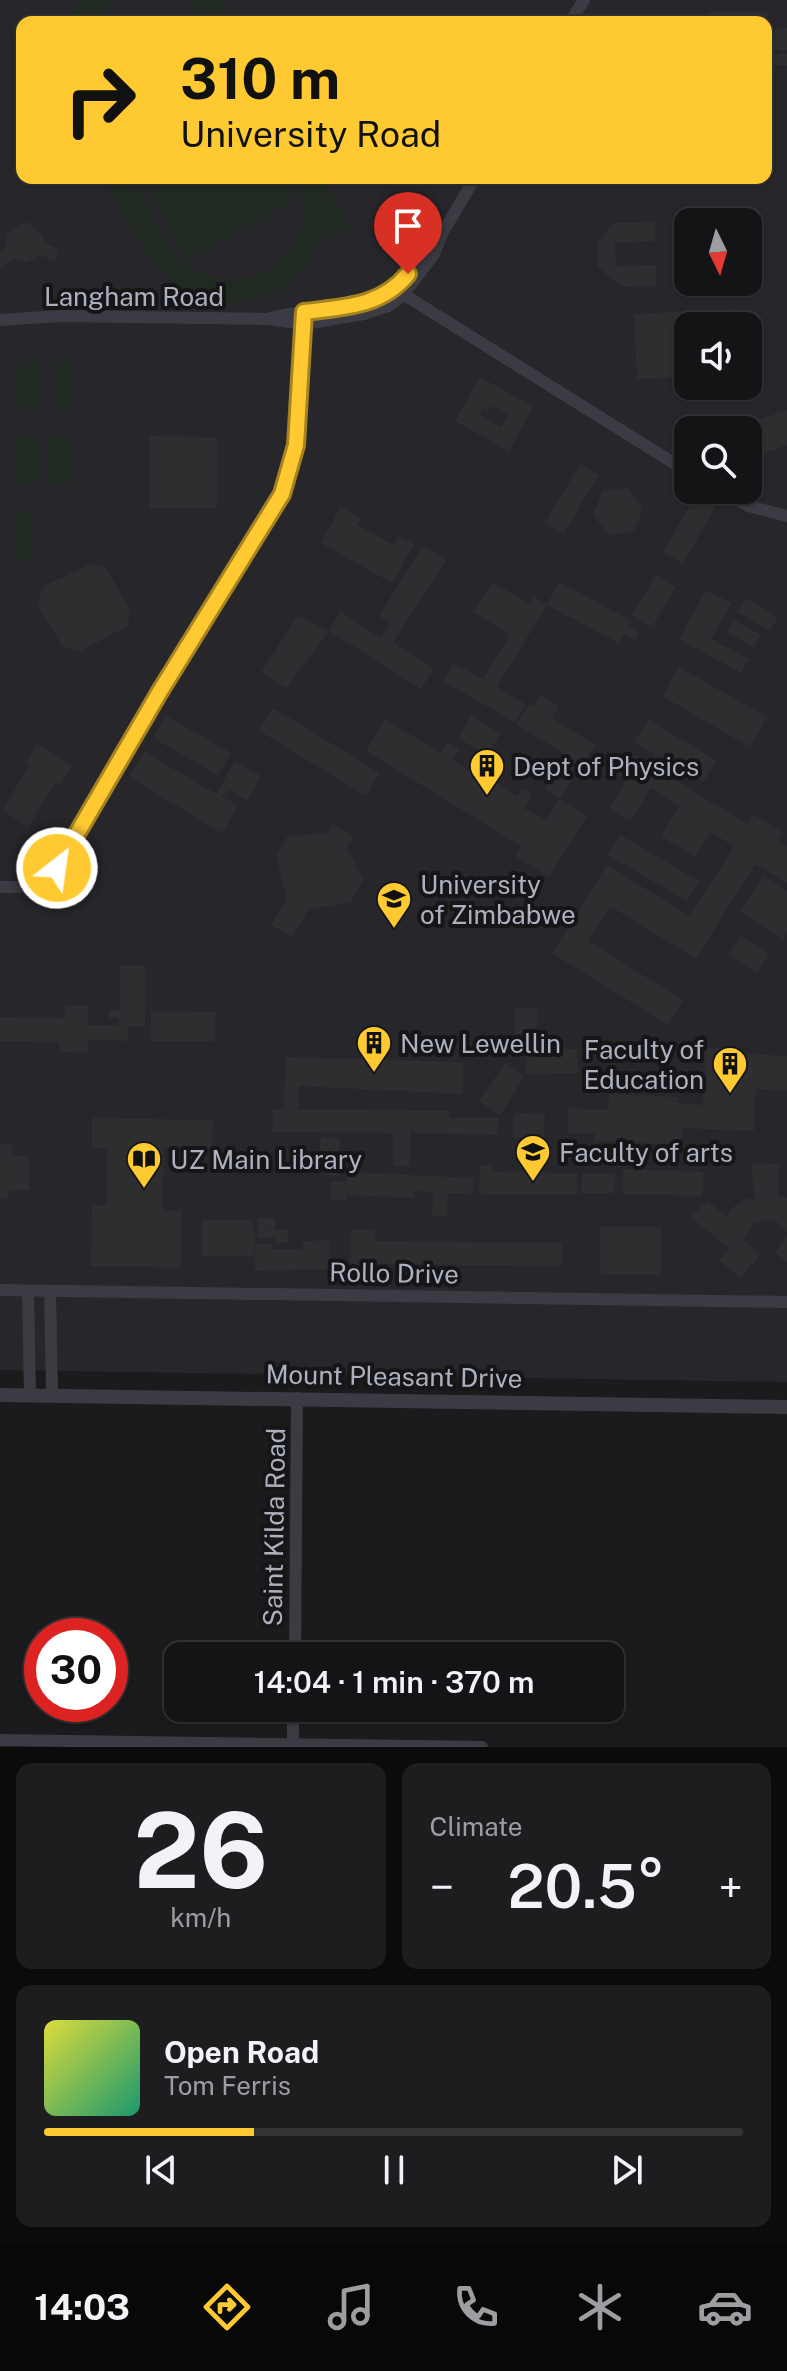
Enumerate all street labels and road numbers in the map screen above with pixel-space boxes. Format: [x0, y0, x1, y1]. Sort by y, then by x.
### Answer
street label: Langham Road [44, 281, 224, 312]
street label: Rollo Drive [329, 1256, 459, 1290]
street label: Mount Pleasant Drive [265, 1358, 523, 1394]
street label: Saint Kilda Road [257, 1427, 291, 1627]

